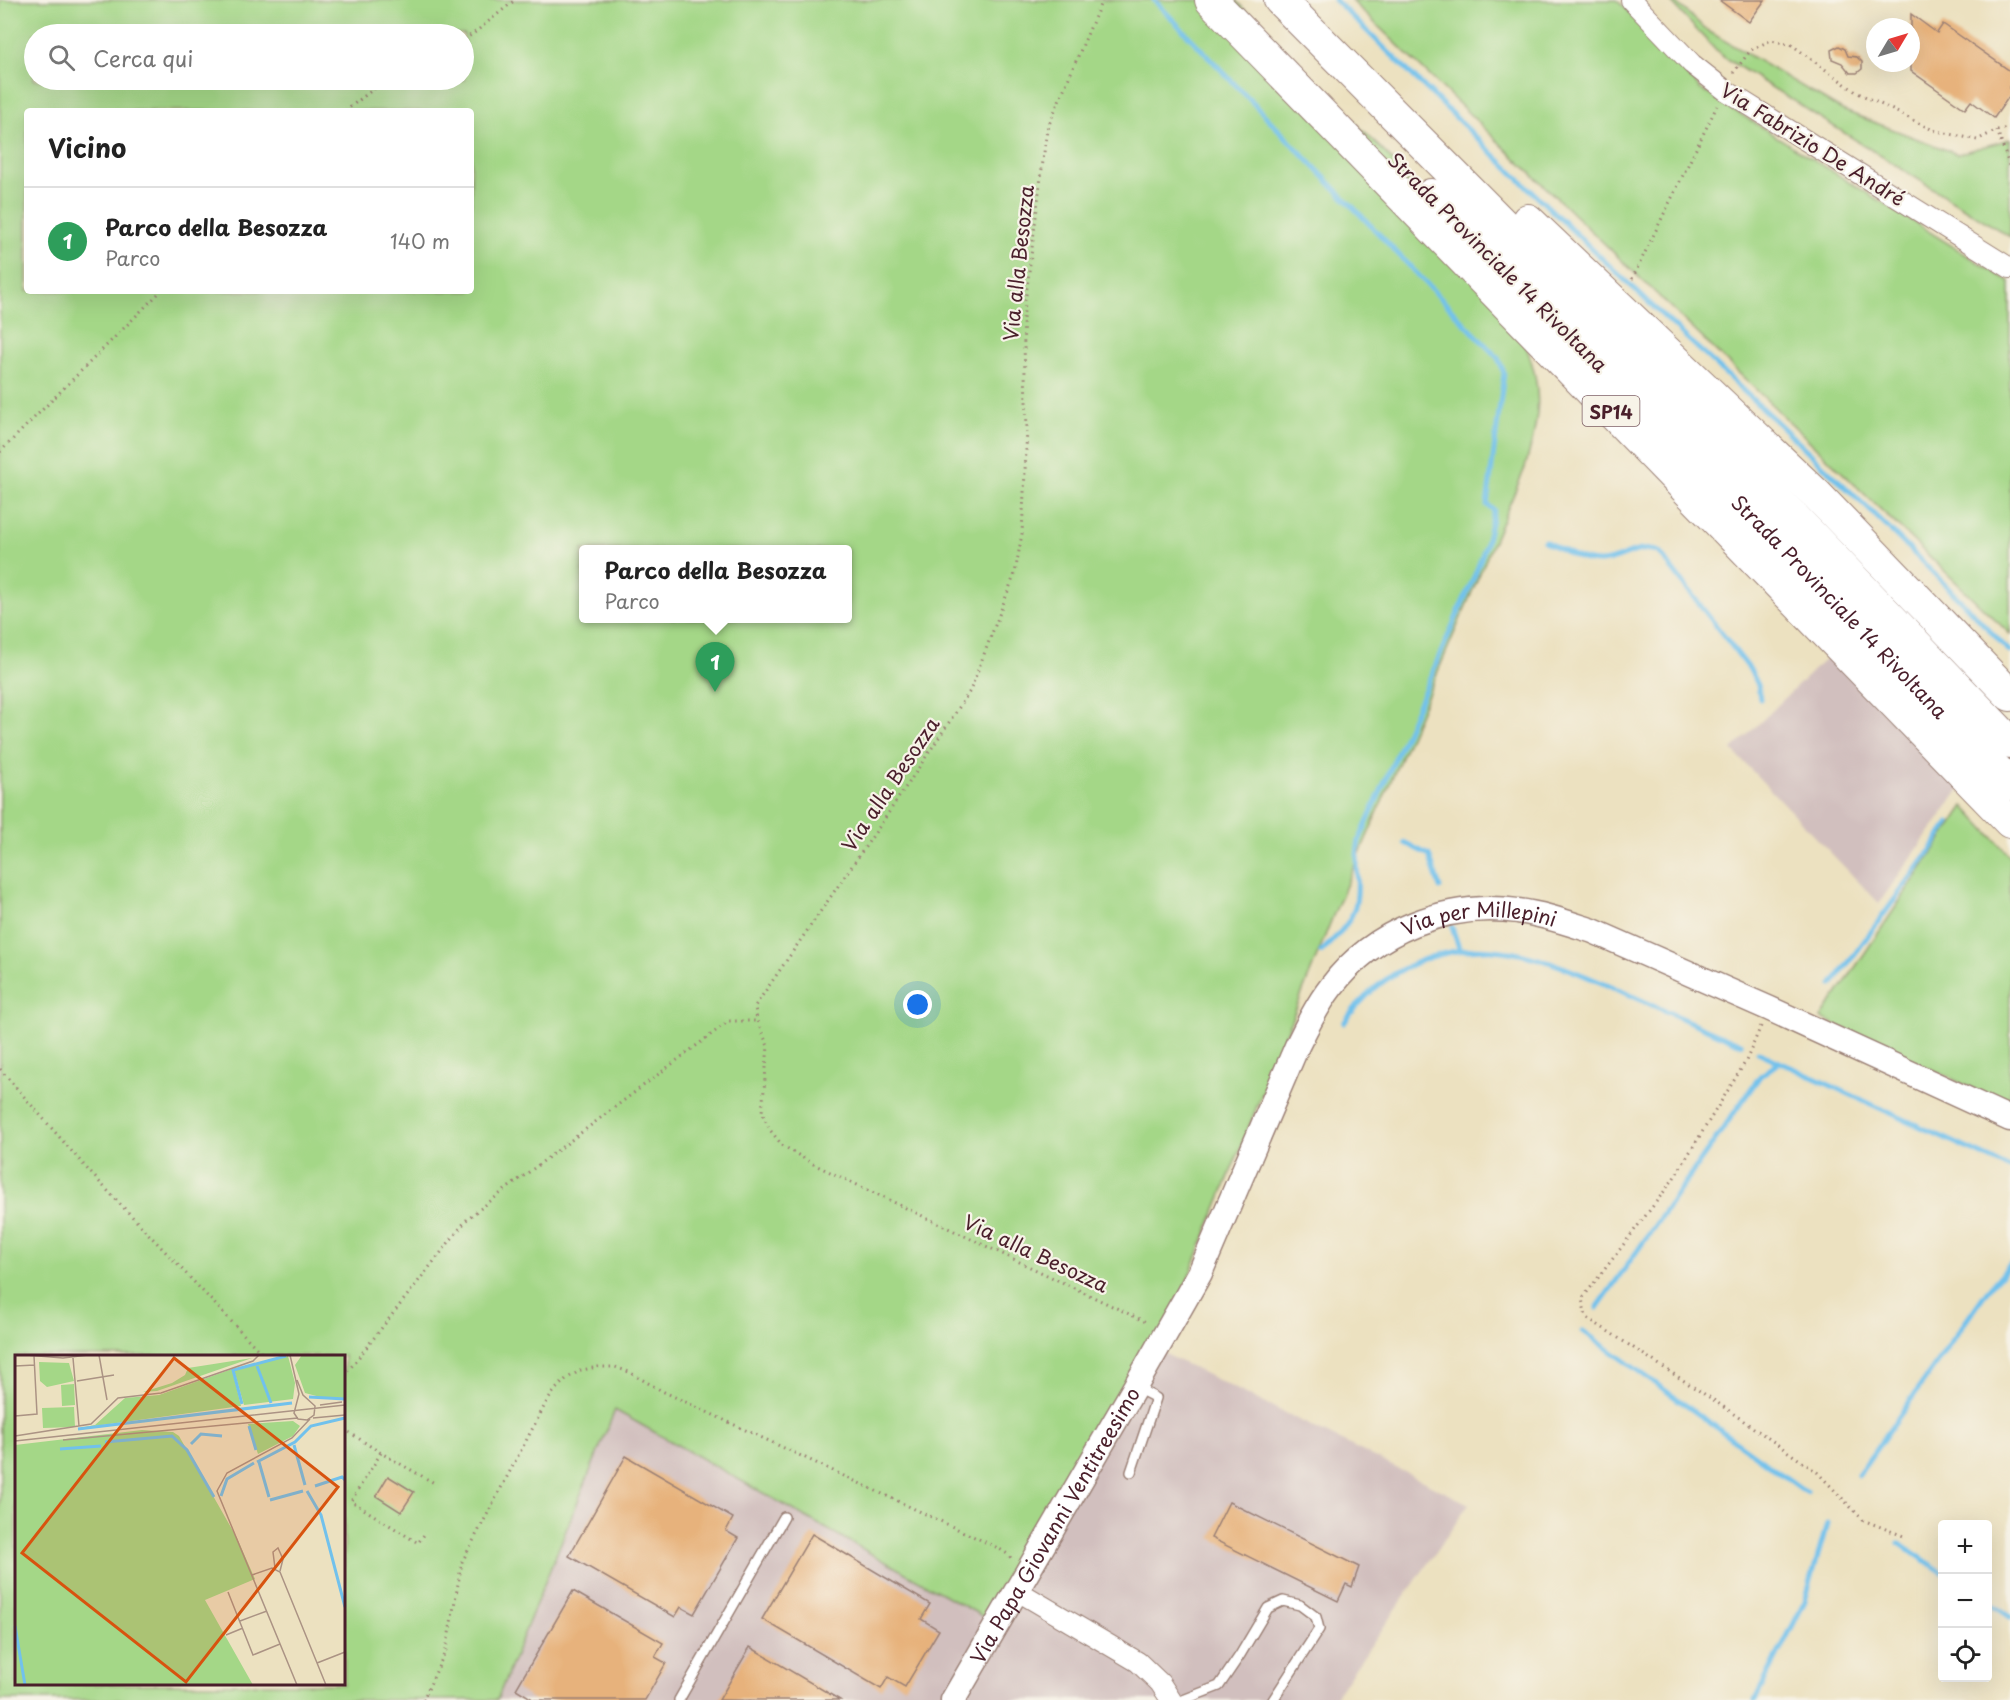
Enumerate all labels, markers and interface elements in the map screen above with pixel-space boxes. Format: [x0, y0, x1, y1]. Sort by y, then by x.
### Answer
north arrow [1866, 18, 1920, 72]
search box [24, 24, 474, 90]
icon: search [45, 41, 78, 74]
text: Cerca qui [93, 41, 193, 74]
street label: Via Fabrizio De André [1715, 75, 1911, 213]
text: Vicino [48, 128, 126, 167]
street label: Strada Provinciale 14 Rivoltana [1381, 145, 1615, 379]
street label: Via alla Besozza [995, 183, 1041, 343]
text: Parco della Besozza [105, 210, 327, 243]
text: 1 [63, 226, 72, 256]
text: 140 m [390, 226, 450, 256]
text: Parco [105, 243, 160, 273]
road number: SP14 [1582, 396, 1640, 426]
street label: Strada Provinciale 14 Rivoltana [1725, 488, 1955, 726]
popup [579, 545, 852, 623]
text: Parco della Besozza [604, 553, 827, 586]
text: Parco [604, 586, 660, 616]
pin: 1 [696, 642, 734, 692]
street label: Via alla Besozza [834, 710, 947, 857]
street label: Via per Millepini [1396, 894, 1560, 943]
your location [903, 990, 932, 1019]
street label: Via alla Besozza [959, 1206, 1114, 1300]
inset map [15, 1355, 345, 1685]
street label: Via Papa Giovanni Ventitreesimo [962, 1381, 1147, 1669]
map controls [1938, 1520, 1992, 1682]
button: + [1938, 1520, 1992, 1574]
button: − [1938, 1574, 1992, 1628]
button: locate [1938, 1628, 1992, 1682]

